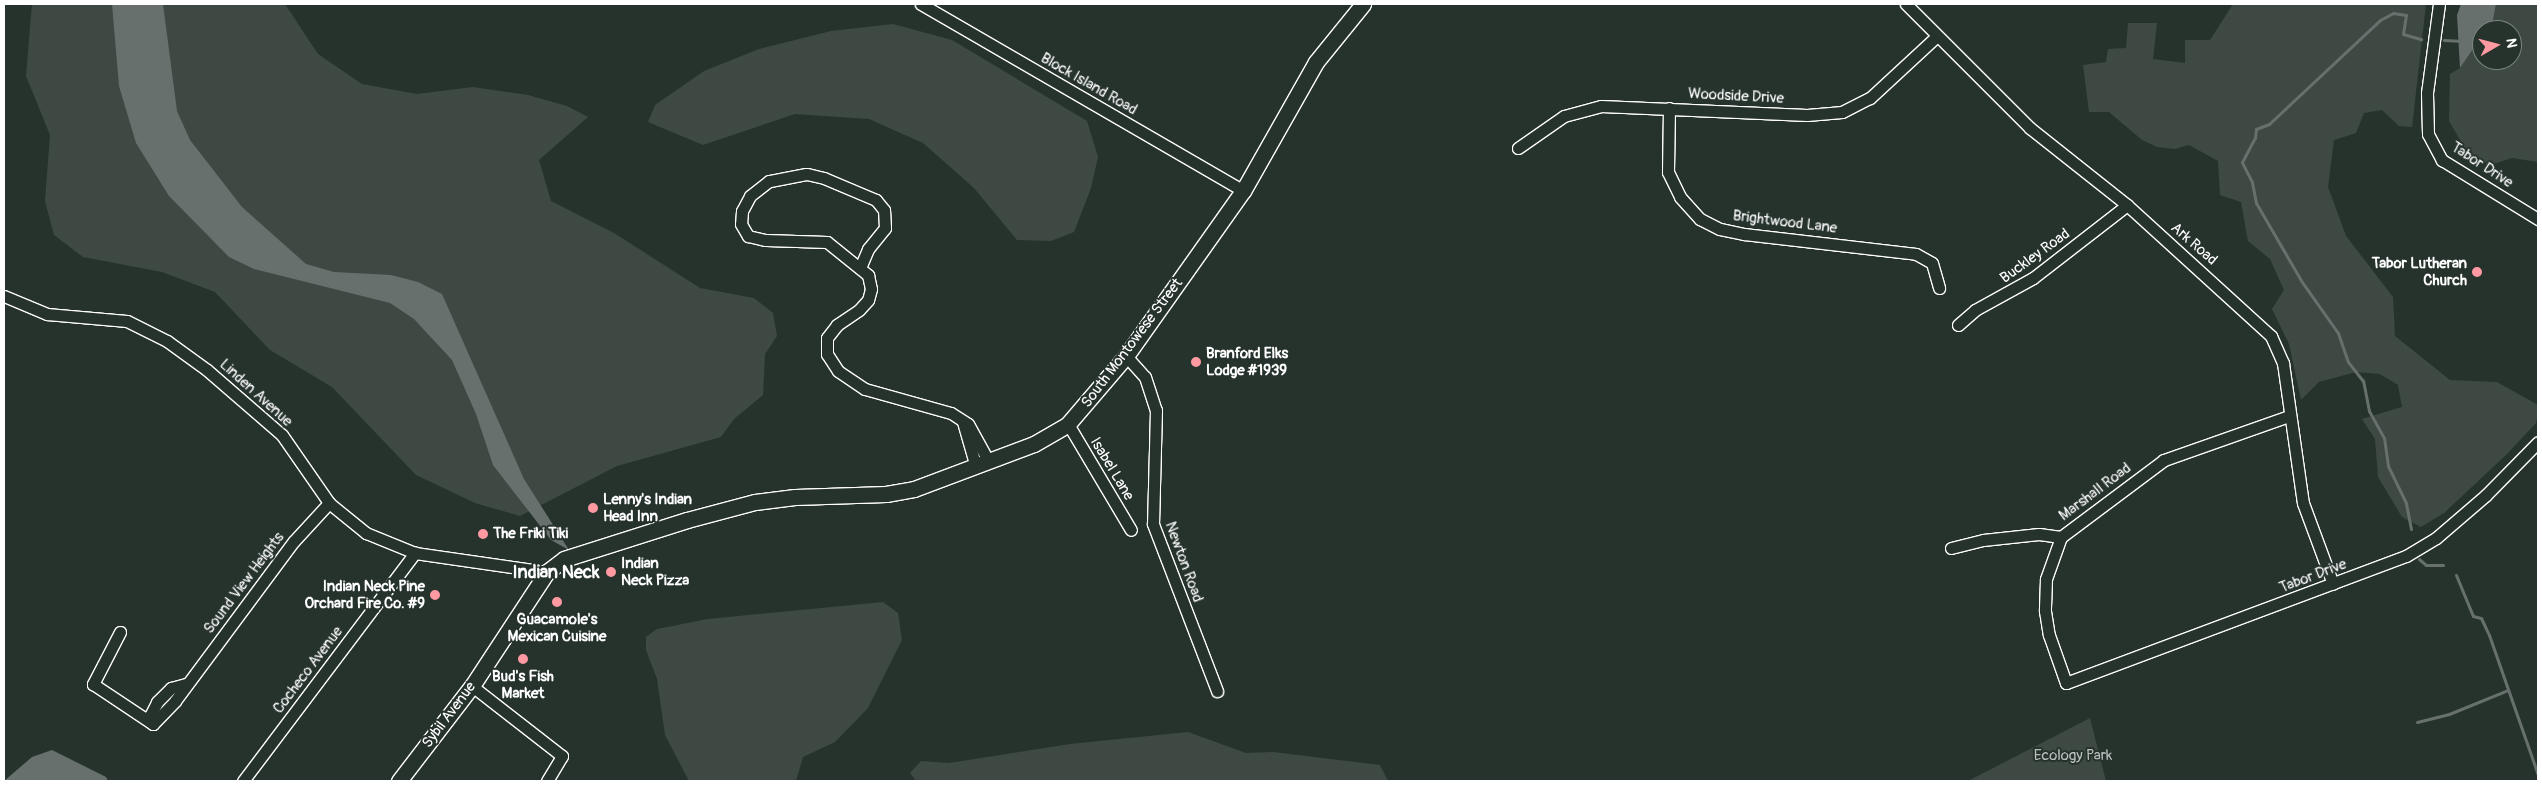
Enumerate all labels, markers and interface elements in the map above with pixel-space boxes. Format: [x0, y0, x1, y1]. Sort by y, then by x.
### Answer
north arrow [2472, 20, 2522, 70]
text: N [2502, 37, 2520, 49]
street label: Block Island Road [1038, 49, 1140, 119]
street label: Woodside Drive [1688, 85, 1784, 107]
street label: Tabor Drive [2448, 138, 2516, 192]
street label: Brightwood Lane [1732, 207, 1838, 237]
street label: Ark Road [2167, 219, 2221, 269]
street label: Buckley Road [1997, 225, 2073, 287]
place label: Tabor Lutheran Church [2372, 254, 2467, 289]
marker: Tabor Lutheran Church [2471, 266, 2483, 278]
street label: South Montowese Street [1078, 275, 1186, 411]
place label: Branford Elks Lodge #1939 [1206, 344, 1288, 379]
street label: Linden Avenue [216, 356, 296, 430]
marker: Branford Elks Lodge #1939 [1190, 356, 1202, 368]
street label: Isabel Lane [1086, 434, 1138, 504]
street label: Marshall Road [2056, 459, 2134, 525]
place label: Lenny's Indian Head Inn [603, 490, 692, 525]
marker: Lenny's Indian Head Inn [587, 502, 599, 514]
street label: Newton Road [1161, 519, 1207, 605]
place label: The Friki Tiki [493, 525, 568, 543]
marker: The Friki Tiki [477, 528, 489, 540]
street label: Sound View Heights [200, 529, 288, 637]
place label: Indian Neck Pizza [621, 554, 689, 589]
street label: Tabor Drive [2277, 555, 2349, 597]
district label: Indian Neck [513, 562, 599, 584]
marker: Indian Neck Pizza [605, 566, 617, 578]
place label: Indian Neck Pine Orchard Fire Co. #9 [304, 577, 425, 612]
marker: Indian Neck Pine Orchard Fire Co. #9 [429, 589, 441, 601]
marker: Guacamole's Mexican Cuisine [551, 596, 563, 608]
place label: Guacamole's Mexican Cuisine [508, 610, 606, 645]
street label: Cocheco Avenue [269, 623, 347, 717]
marker: Bud's Fish Market [517, 653, 529, 665]
place label: Bud's Fish Market [492, 667, 554, 702]
street label: Sybil Avenue [418, 678, 480, 752]
park label: Ecology Park [2034, 747, 2112, 765]

